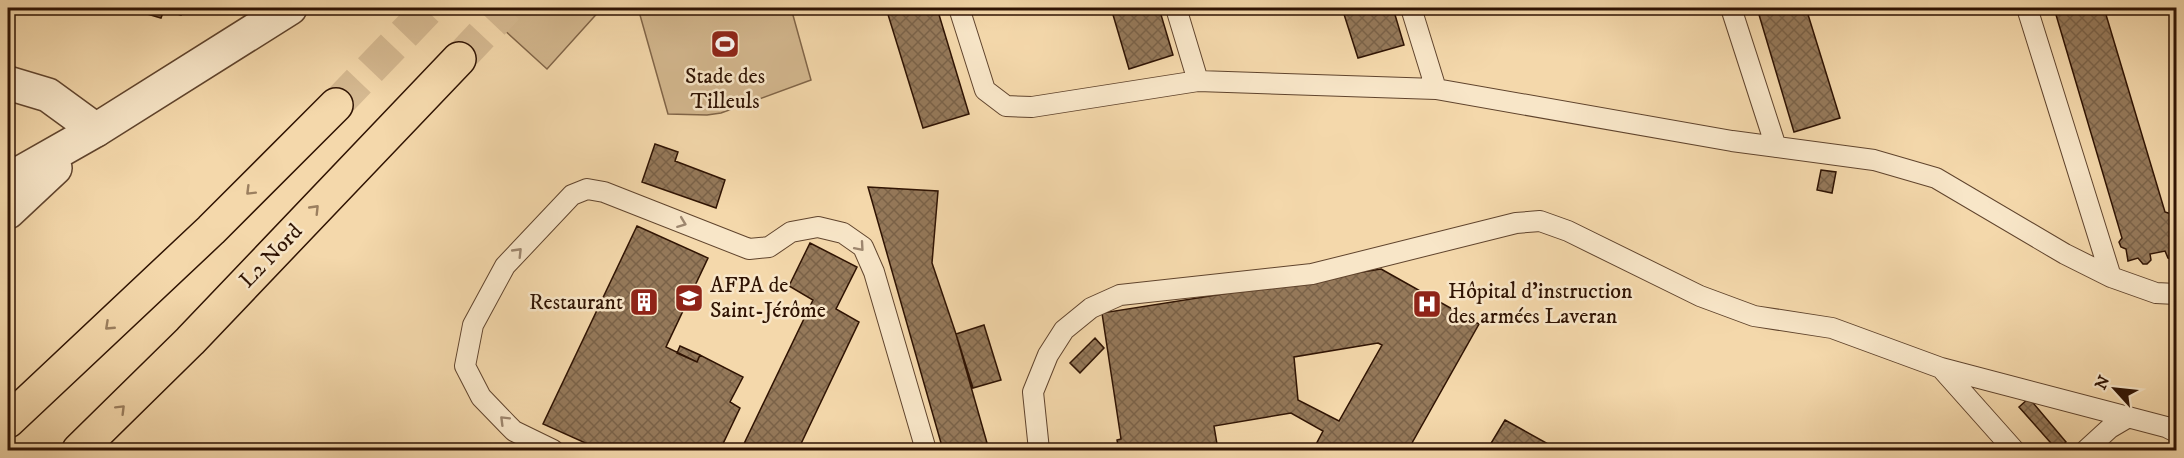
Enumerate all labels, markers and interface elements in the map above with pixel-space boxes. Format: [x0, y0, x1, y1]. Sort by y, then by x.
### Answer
sports icon: Stade des Tilleuls [709, 28, 741, 60]
place label: Stade des Tilleuls [685, 63, 765, 115]
one-way arrow [246, 184, 257, 194]
one-way arrow [308, 206, 319, 216]
one-way arrow [676, 216, 686, 229]
street label: L2 Nord [234, 218, 308, 294]
one-way arrow [852, 241, 863, 252]
one-way arrow [511, 248, 522, 259]
place label: AFPA de Saint-Jérôme [710, 272, 826, 324]
place label: Hôpital d'instruction des armées Laveran [1448, 278, 1633, 330]
school or university icon: AFPA de Saint-Jérôme [673, 282, 705, 314]
building icon: Restaurant [628, 286, 660, 318]
hospital icon: Hôpital d'instruction des armées Laveran [1411, 288, 1443, 320]
place label: Restaurant [529, 289, 623, 316]
one-way arrow [105, 318, 116, 329]
north arrow [2085, 359, 2145, 419]
text: N [2091, 372, 2114, 393]
one-way arrow [113, 406, 124, 417]
one-way arrow [500, 416, 511, 427]

